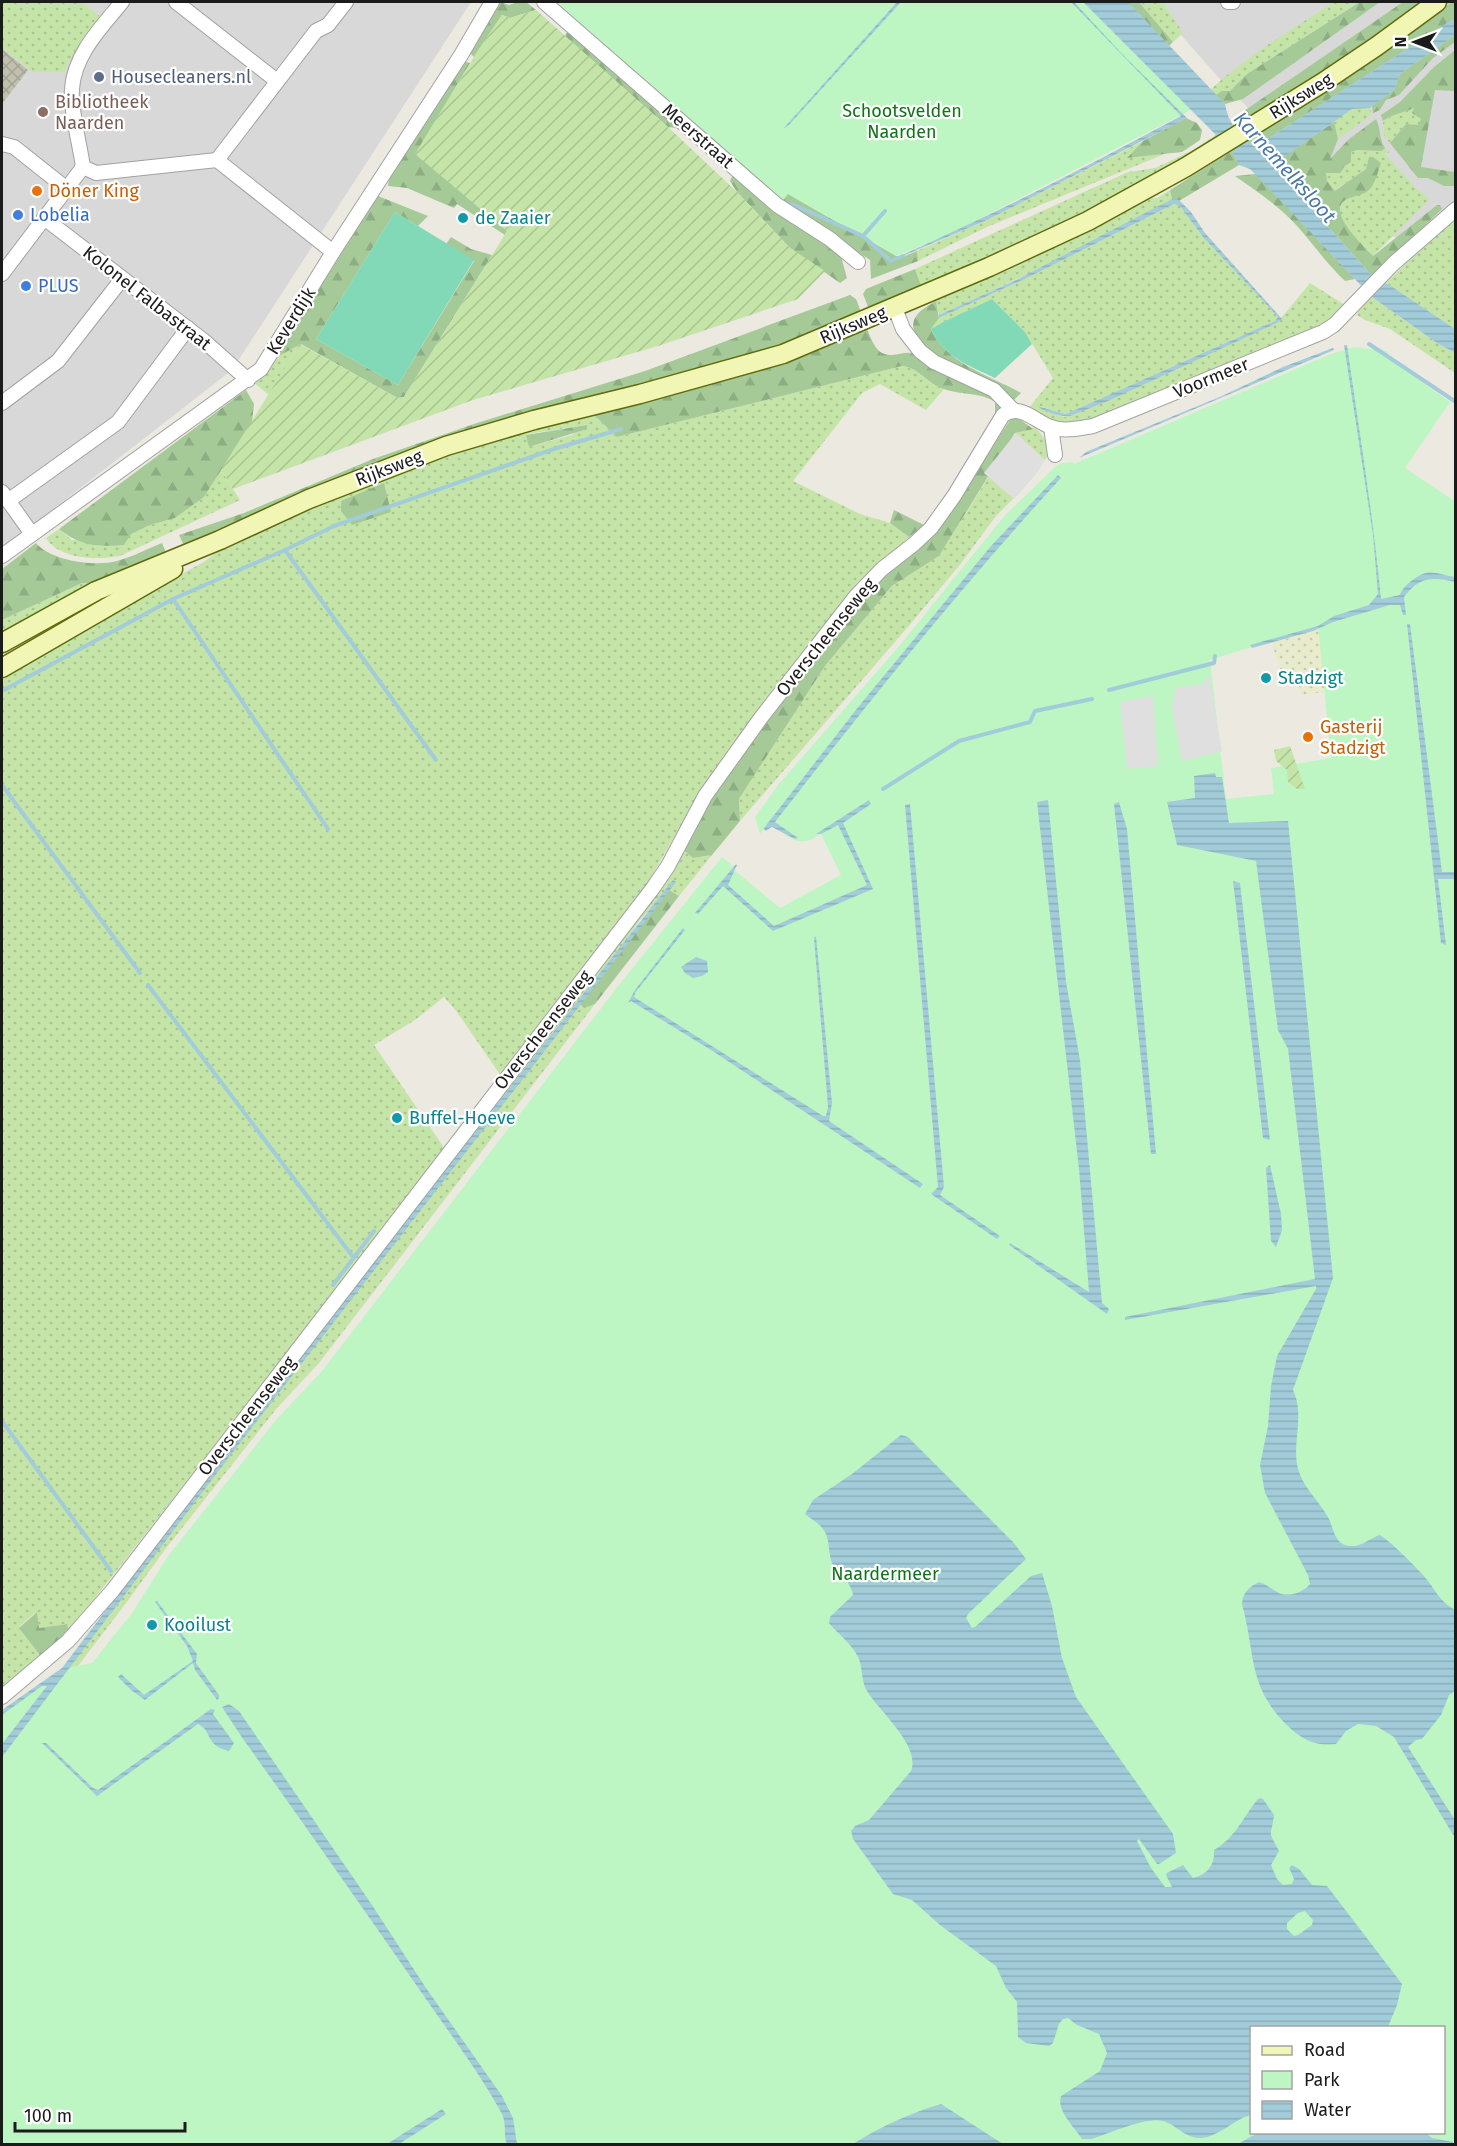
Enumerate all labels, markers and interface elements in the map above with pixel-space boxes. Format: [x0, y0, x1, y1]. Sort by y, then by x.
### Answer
north arrow [1385, 12, 1445, 72]
text: N [1391, 37, 1410, 47]
place label: Housecleaners.nl [111, 66, 251, 88]
street label: Rijksweg [1265, 68, 1337, 124]
marker: Housecleaners.nl [92, 70, 106, 84]
place label: Bibliotheek Naarden [55, 91, 149, 134]
street label: Meerstraat [658, 99, 739, 173]
park label: Schootsvelden Naarden [842, 100, 962, 143]
marker: Bibliotheek Naarden [36, 105, 50, 119]
water label: Karnemelksloot [1229, 106, 1342, 228]
place label: Döner King [49, 180, 139, 202]
marker: Döner King [30, 184, 44, 198]
place label: Lobelia [30, 204, 90, 226]
place label: de Zaaier [475, 207, 551, 229]
marker: Lobelia [11, 208, 25, 222]
marker: de Zaaier [456, 211, 470, 225]
street label: Kolonel Falbastraat [78, 241, 216, 355]
place label: PLUS [38, 275, 79, 297]
marker: PLUS [19, 279, 33, 293]
street label: Keverdijk [262, 283, 321, 359]
street label: Rijksweg [816, 301, 890, 349]
street label: Voormeer [1170, 353, 1252, 403]
street label: Rijksweg [352, 445, 426, 491]
street label: Overscheenseweg [772, 573, 881, 701]
place label: Stadzigt [1278, 667, 1344, 689]
marker: Stadzigt [1259, 671, 1273, 685]
place label: Gasterij Stadzigt [1320, 716, 1386, 759]
marker: Gasterij Stadzigt [1301, 730, 1315, 744]
street label: Overscheenseweg [489, 965, 597, 1094]
place label: Buffel-Hoeve [409, 1107, 516, 1129]
marker: Buffel-Hoeve [390, 1111, 404, 1125]
street label: Overscheenseweg [193, 1351, 301, 1480]
park label: Naardermeer [831, 1563, 939, 1585]
place label: Kooilust [164, 1614, 232, 1636]
marker: Kooilust [145, 1618, 159, 1632]
legend [1250, 2026, 1445, 2134]
text: Road [1304, 2039, 1346, 2061]
text: Park [1304, 2069, 1340, 2091]
scale bar [15, 2095, 184, 2133]
text: Water [1304, 2099, 1351, 2121]
text: 100 m [24, 2105, 72, 2127]

